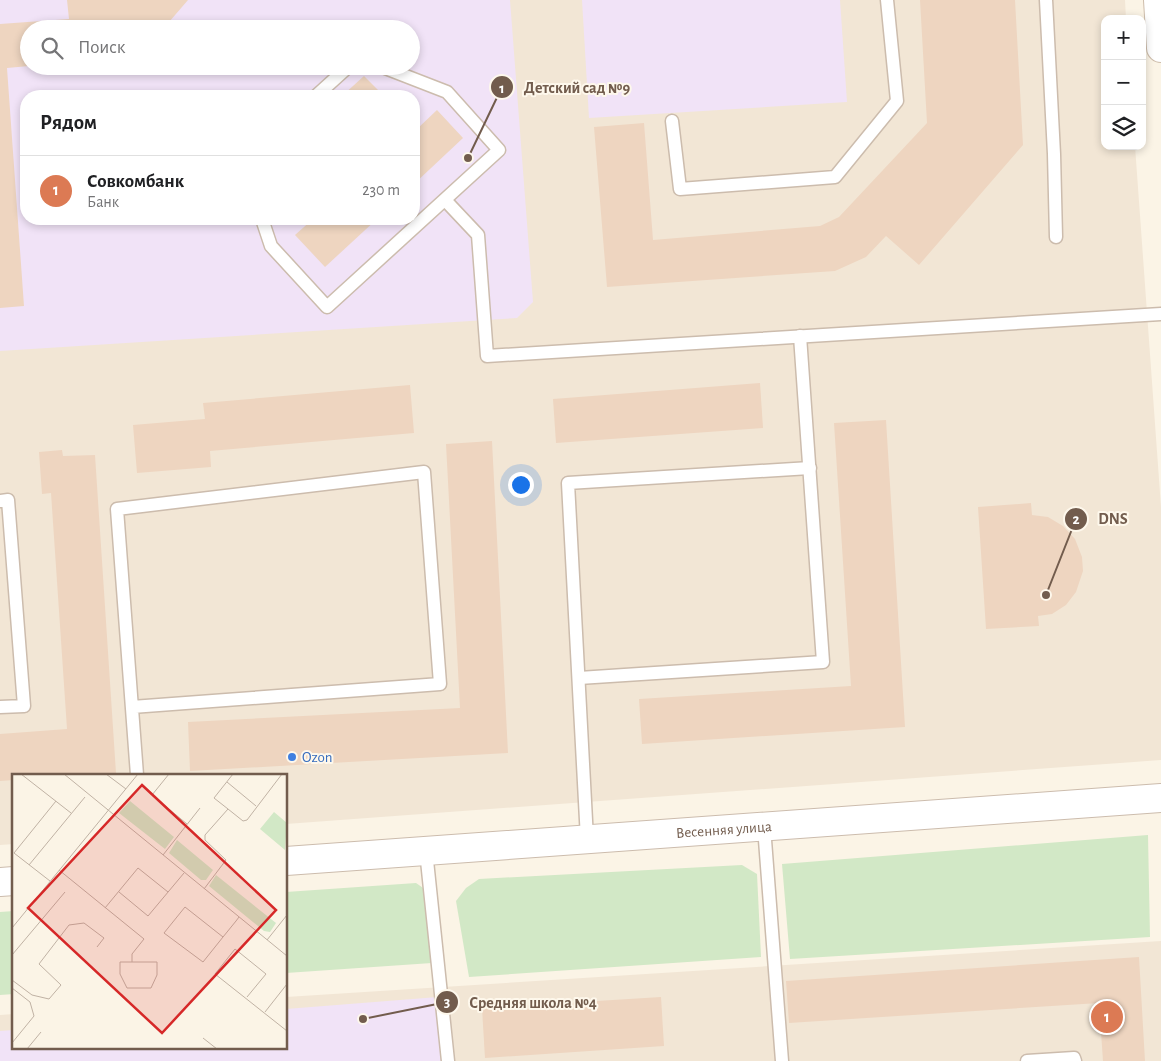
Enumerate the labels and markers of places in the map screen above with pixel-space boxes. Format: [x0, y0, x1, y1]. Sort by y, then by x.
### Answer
callout: Детский сад №9 [489, 72, 641, 103]
callout: DNS [1064, 503, 1138, 534]
place label: Ozon [302, 750, 332, 765]
marker: Ozon [286, 751, 298, 763]
callout: Средняя школа №4 [434, 987, 607, 1018]
pin: 1 [1091, 998, 1123, 1036]

